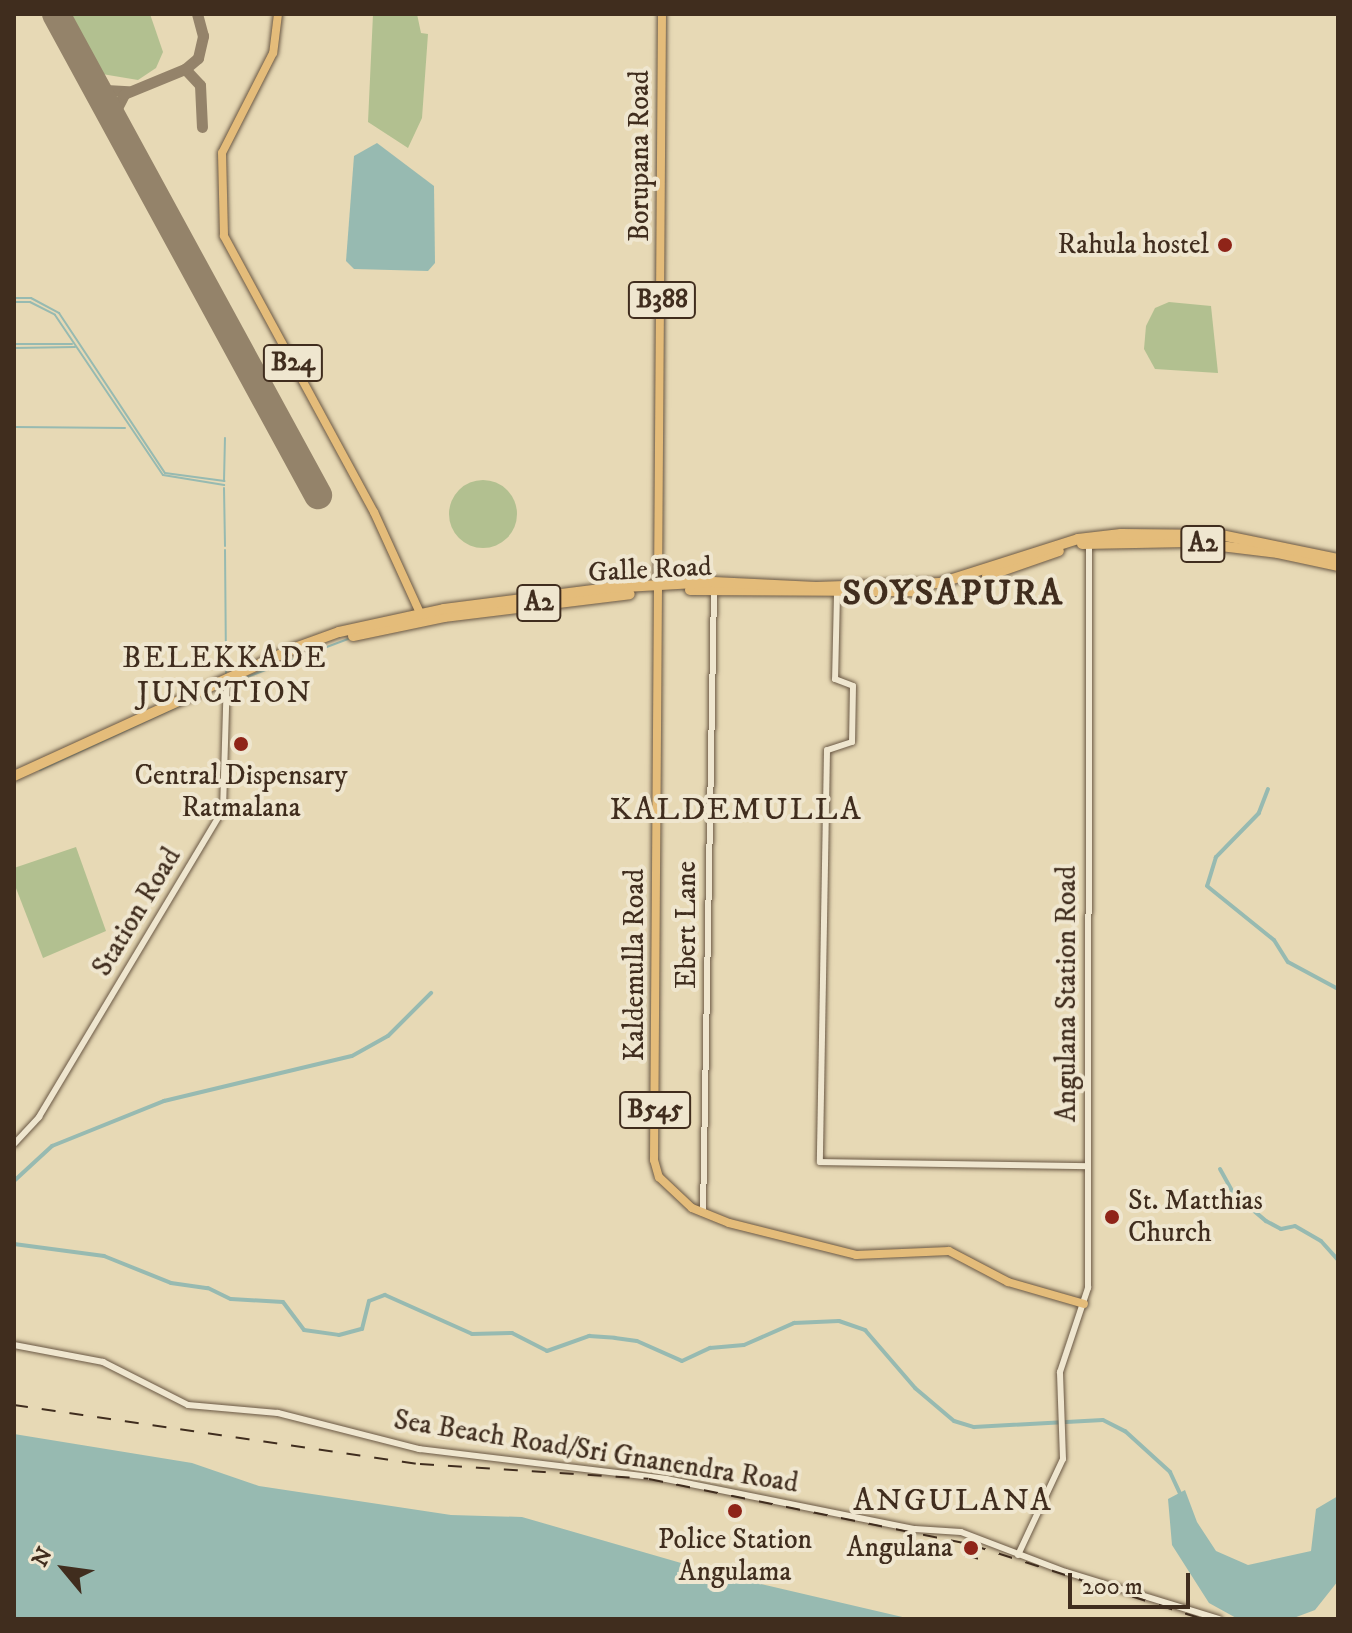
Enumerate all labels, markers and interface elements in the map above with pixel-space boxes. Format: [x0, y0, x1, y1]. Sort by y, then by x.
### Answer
street label: Borupana Road [623, 70, 657, 242]
place label: Rahula hostel [1058, 228, 1209, 262]
marker: Rahula hostel [1216, 236, 1234, 254]
road number: B388 [626, 278, 698, 322]
road number: B24 [261, 341, 325, 385]
road number: A2 [1179, 522, 1227, 566]
street label: Galle Road [587, 550, 713, 590]
district label: SOYSAPURA [842, 572, 1064, 616]
road number: A2 [515, 581, 563, 625]
district label: BELEKKADE JUNCTION [122, 641, 328, 712]
marker: Central Dispensary Ratmalana [230, 733, 252, 755]
place label: Central Dispensary Ratmalana [134, 759, 348, 825]
district label: KALDEMULLA [609, 791, 863, 829]
street label: Station Road [86, 842, 188, 982]
street label: Ebert Lane [670, 861, 704, 989]
street label: Angulana Station Road [1050, 866, 1084, 1122]
street label: Kaldemulla Road [618, 869, 652, 1061]
road number: B545 [619, 1088, 691, 1132]
place label: St. Matthias Church [1128, 1184, 1263, 1250]
marker: St. Matthias Church [1103, 1208, 1121, 1226]
street label: Sea Beach Road/Sri Gnanendra Road [391, 1403, 801, 1501]
district label: ANGULANA [853, 1482, 1053, 1520]
marker: Police Station Angulama [726, 1502, 744, 1520]
place label: Police Station Angulama [658, 1523, 812, 1589]
north arrow [24, 1529, 104, 1609]
place label: Angulana [847, 1531, 953, 1565]
marker: Angulana [960, 1537, 982, 1559]
text: N [26, 1543, 59, 1572]
scale bar [1072, 1557, 1194, 1607]
text: 200 m [1082, 1572, 1143, 1602]

